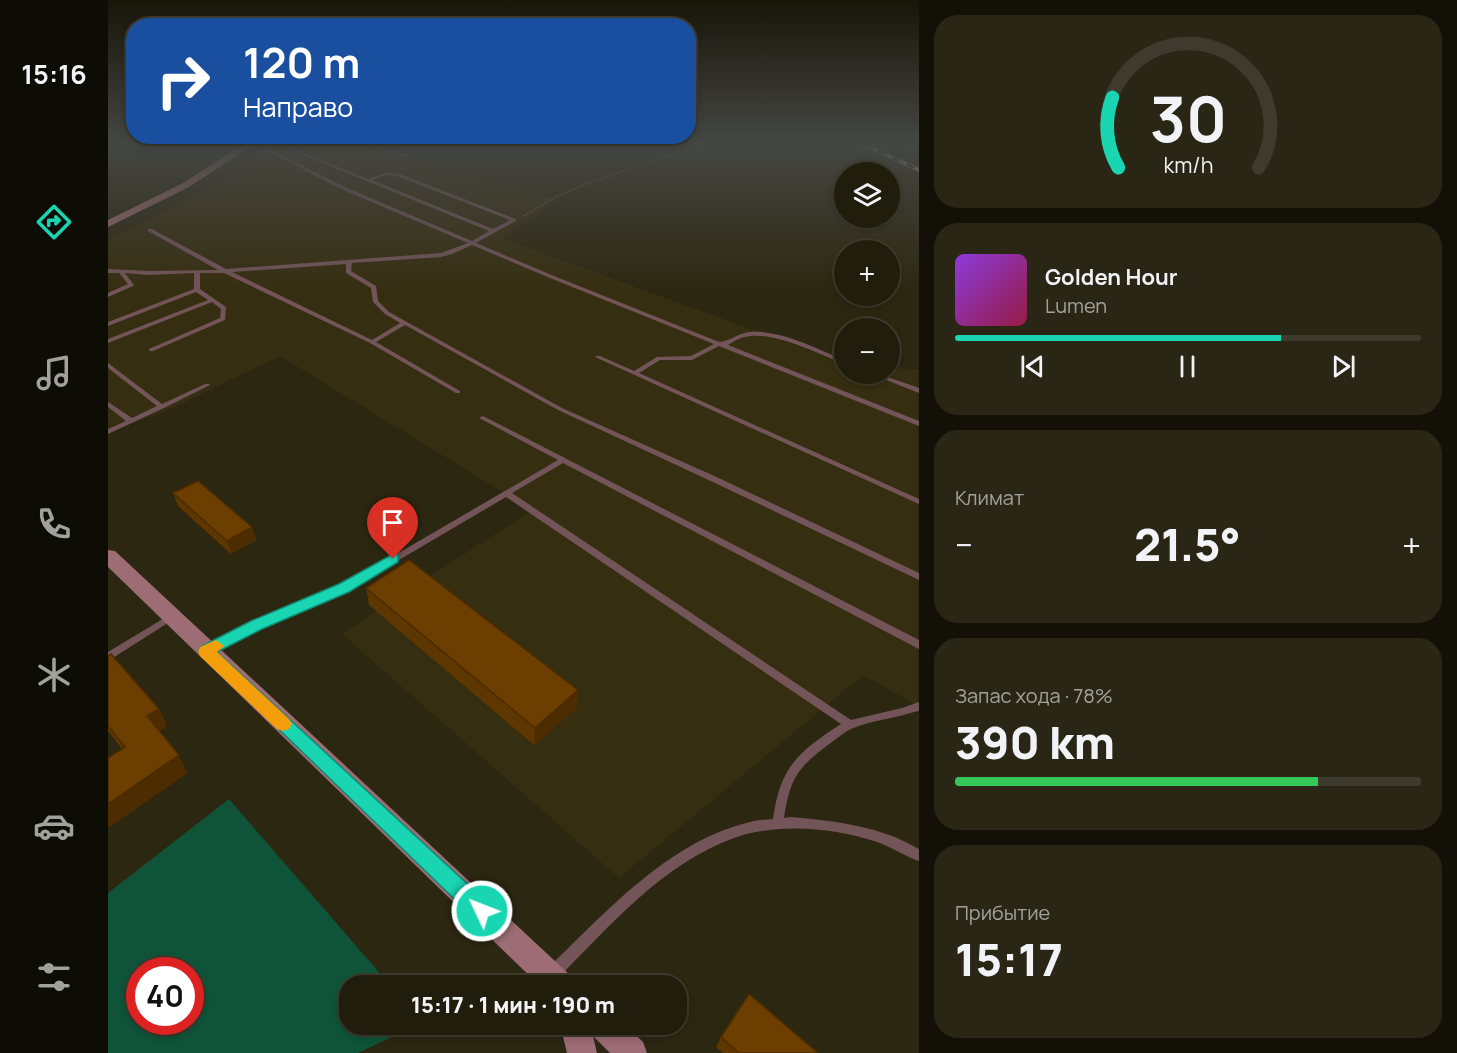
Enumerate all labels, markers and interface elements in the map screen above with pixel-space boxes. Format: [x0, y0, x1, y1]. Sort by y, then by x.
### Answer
text: 120 m [243, 33, 360, 91]
icon: right [144, 42, 222, 120]
text: 15:16 [21, 55, 87, 92]
text: 30 [1149, 75, 1227, 161]
text: Направо [243, 88, 353, 125]
text: km/h [1163, 151, 1213, 180]
map controls [834, 162, 900, 384]
button: layers [834, 162, 900, 228]
icon: directions [33, 201, 75, 243]
button: + [834, 240, 900, 306]
text: Golden Hour [1045, 262, 1178, 292]
text: Lumen [1045, 292, 1107, 319]
button: − [834, 318, 900, 384]
icon: previous [1016, 350, 1049, 383]
icon: pause [1171, 350, 1204, 383]
icon: next [1327, 350, 1360, 383]
icon: music [33, 352, 75, 394]
text: Климат [955, 484, 1024, 511]
pin [367, 497, 418, 559]
icon: phone [33, 503, 75, 545]
icon: arrive [376, 506, 409, 539]
text: 21.5° [1134, 513, 1241, 575]
text: − [955, 522, 973, 567]
text: + [1402, 522, 1421, 567]
icon: climate [33, 654, 75, 696]
text: Запас хода · 78% [955, 682, 1113, 709]
text: 390 km [955, 711, 1115, 773]
icon: car [33, 805, 75, 847]
position arrow [450, 879, 514, 943]
text: Прибытие [955, 899, 1050, 926]
text: 15:17 [955, 928, 1063, 990]
icon: filters [33, 956, 75, 998]
speed limit sign: 40 [126, 957, 204, 1035]
text: 15:17 · 1 мин · 190 m [411, 990, 615, 1020]

